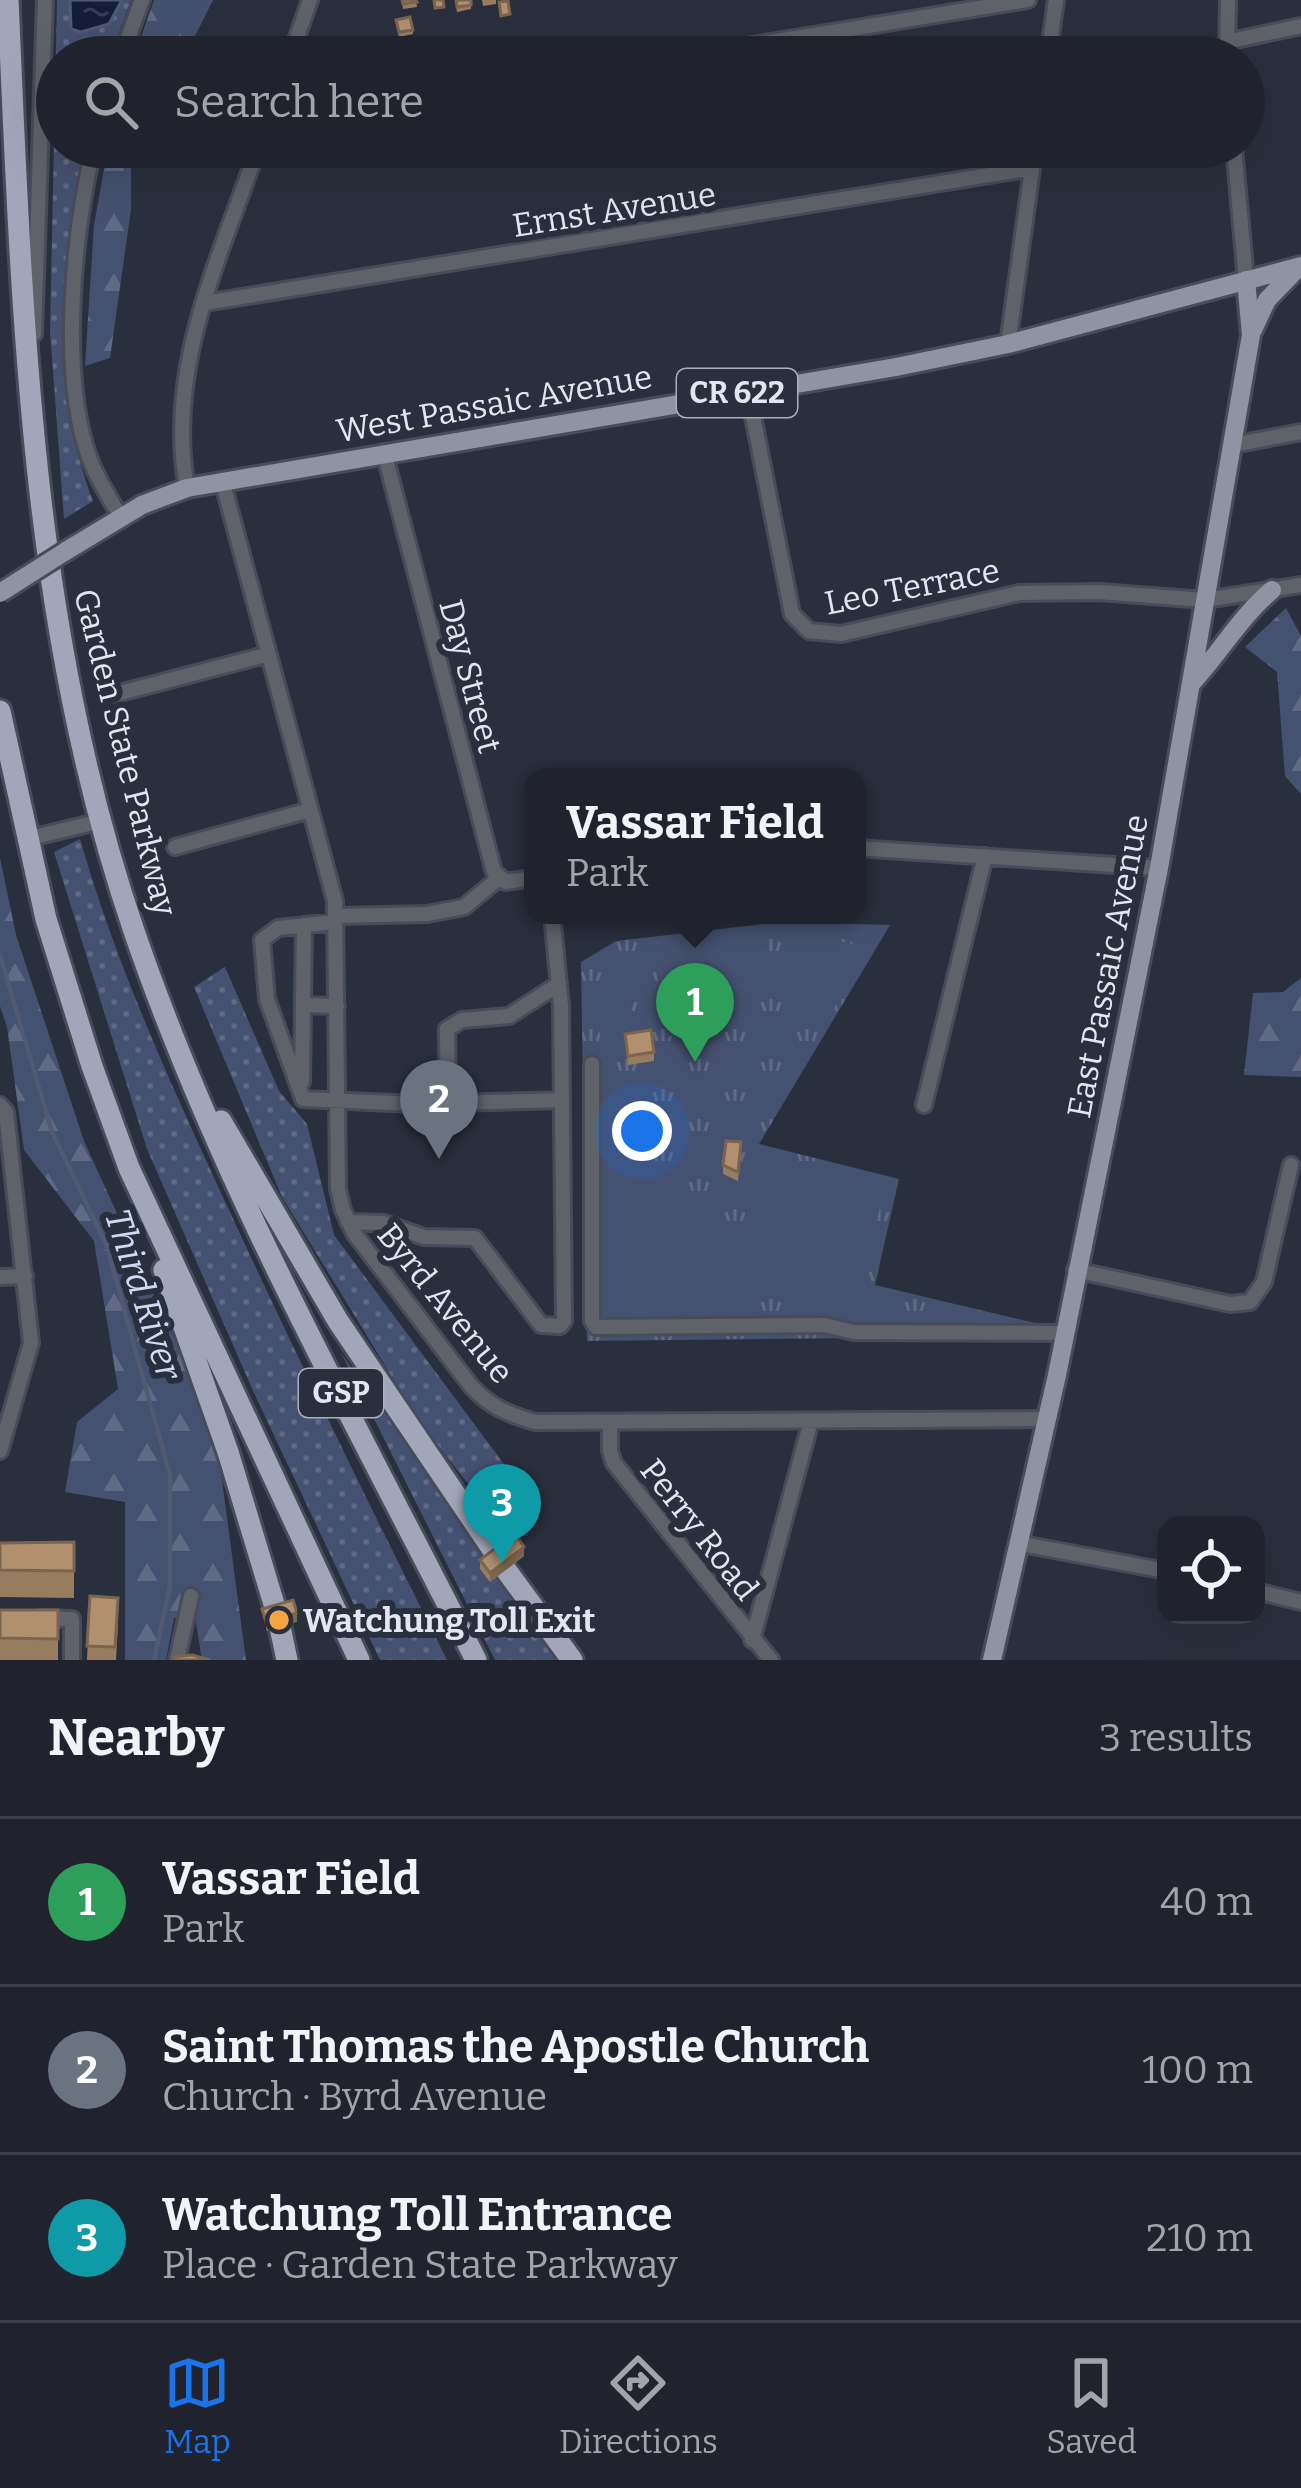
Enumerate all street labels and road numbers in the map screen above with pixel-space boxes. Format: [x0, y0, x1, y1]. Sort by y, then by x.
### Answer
street label: Ernst Avenue [510, 174, 719, 246]
street label: West Passaic Avenue [333, 357, 655, 451]
road number: CR 622 [677, 369, 797, 417]
street label: Leo Terrace [821, 550, 1003, 624]
street label: Garden State Parkway [65, 585, 185, 920]
street label: Day Street [430, 595, 510, 757]
street label: East Passaic Avenue [1059, 811, 1157, 1121]
street label: Byrd Avenue [369, 1216, 522, 1391]
road number: GSP [299, 1369, 383, 1417]
street label: Perry Road [632, 1451, 767, 1608]

